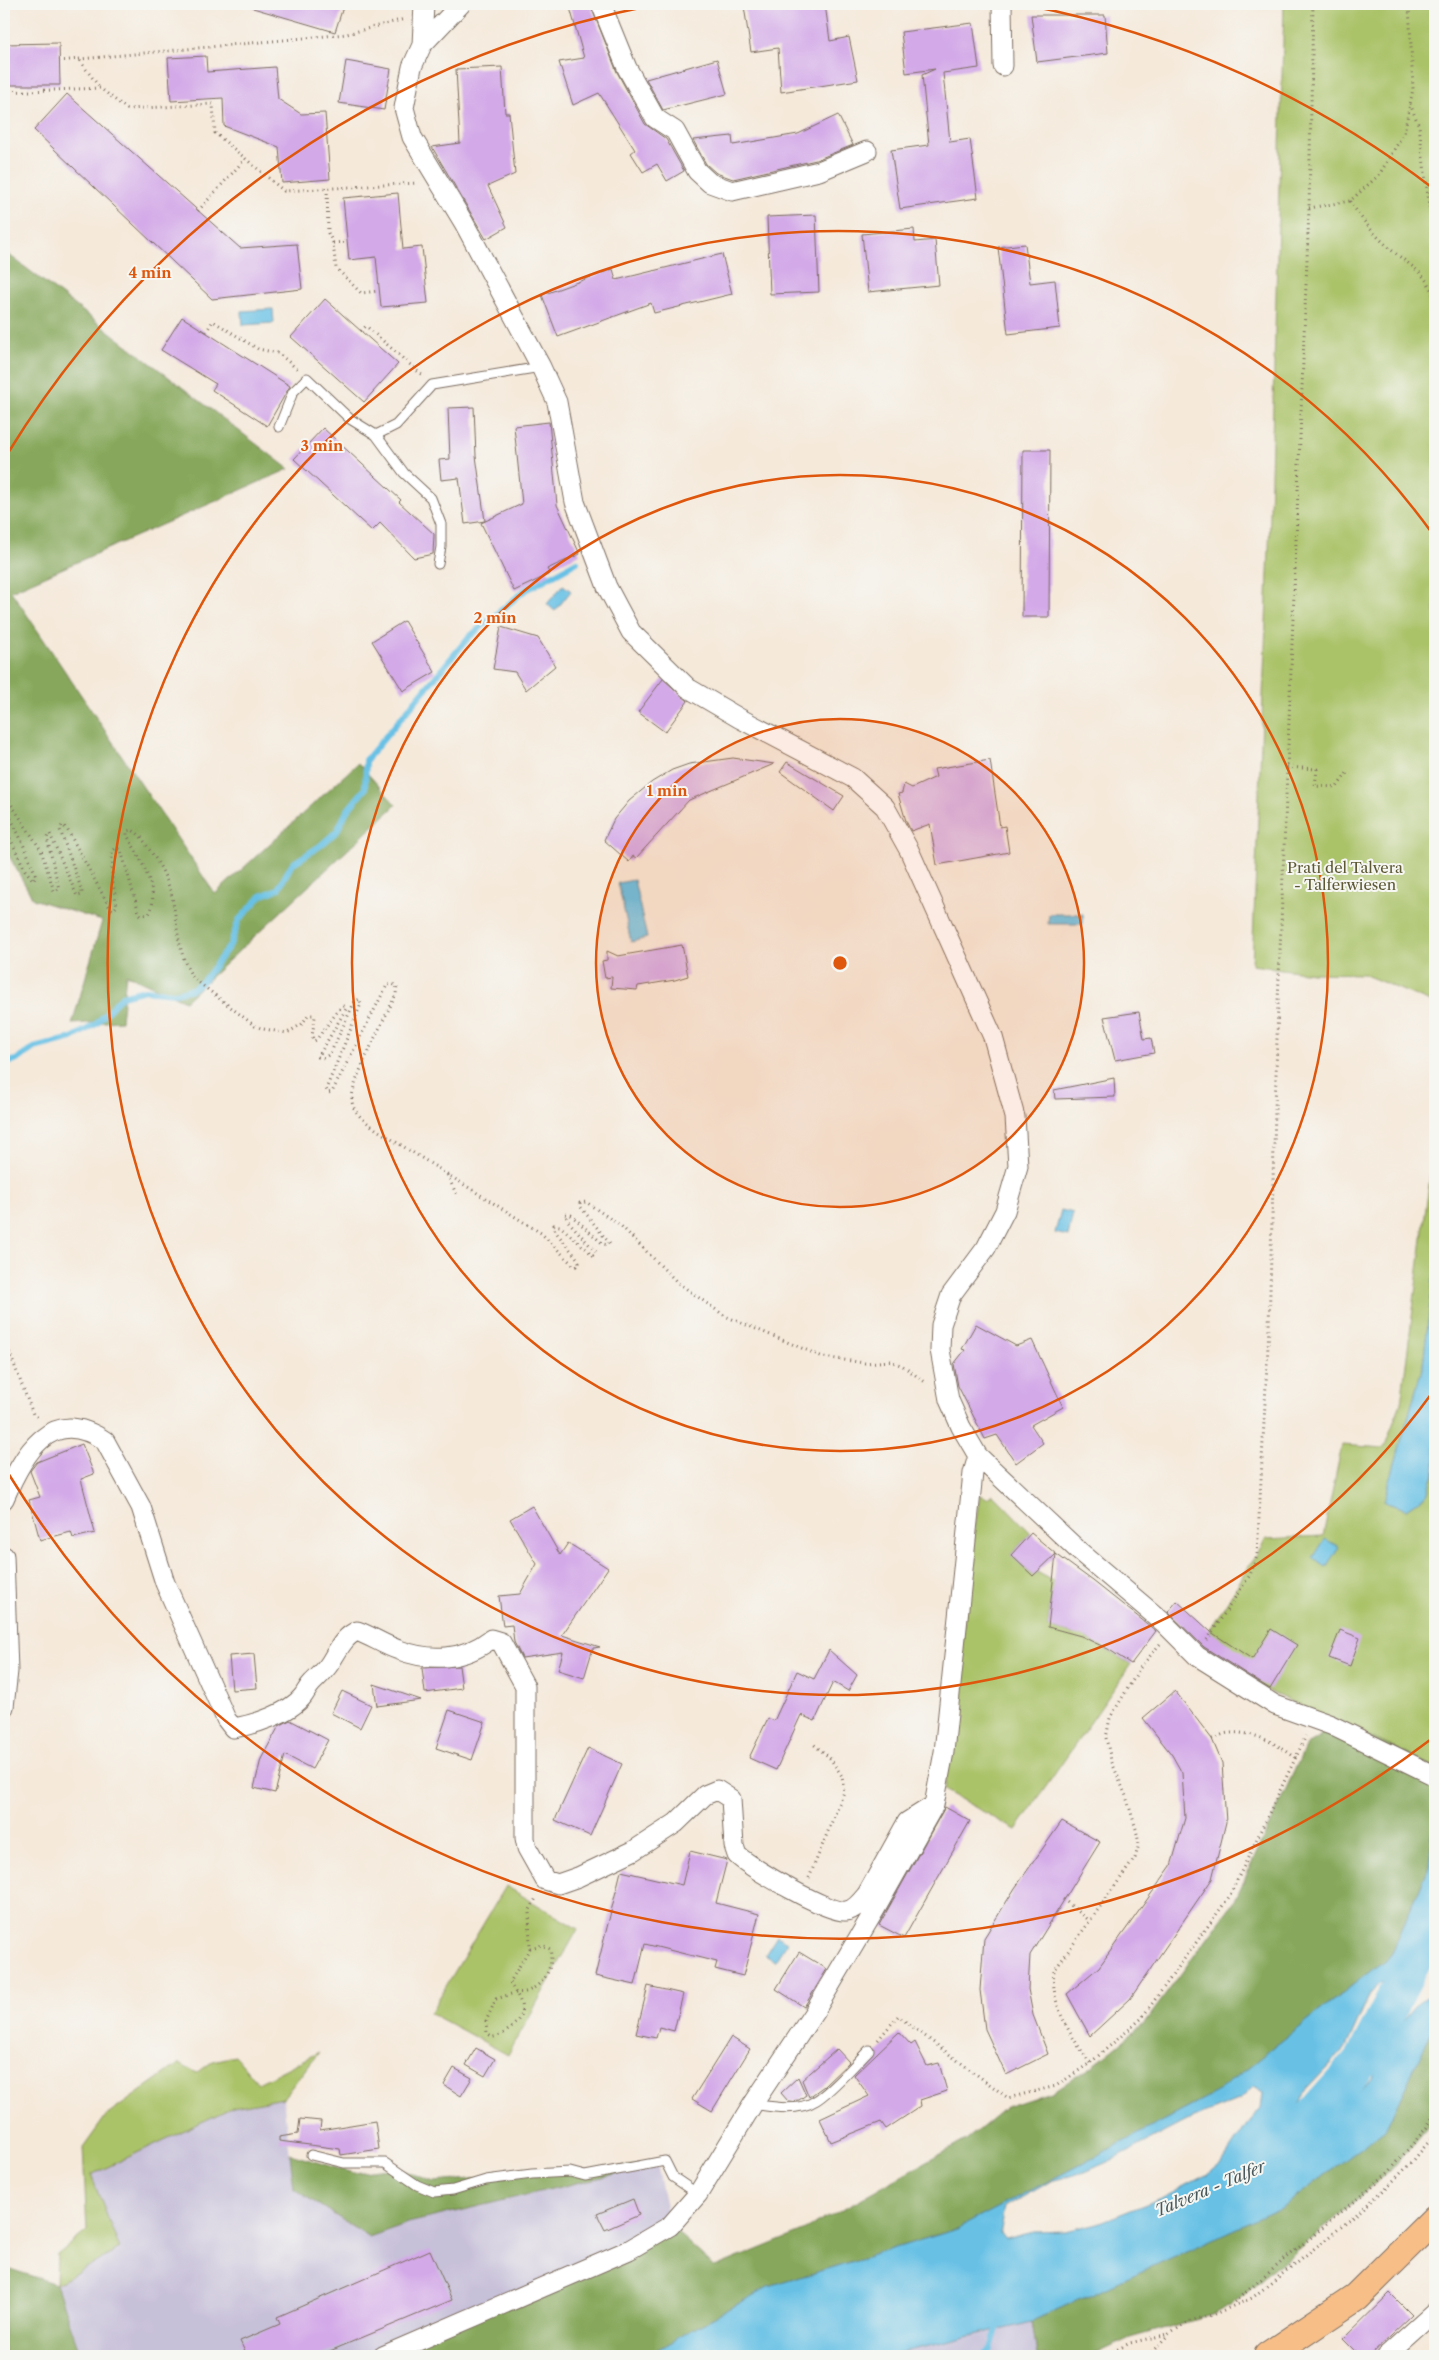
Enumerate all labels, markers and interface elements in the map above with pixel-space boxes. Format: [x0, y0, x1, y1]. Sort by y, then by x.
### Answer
text: 4 min [128, 263, 172, 282]
text: 3 min [301, 436, 344, 455]
text: 2 min [473, 608, 517, 627]
text: 1 min [646, 781, 688, 800]
park label: Prati del Talvera - Talferwiesen [1287, 858, 1403, 894]
centre of rings [831, 954, 849, 972]
water label: Talvera - Talfer [1152, 2155, 1270, 2220]

